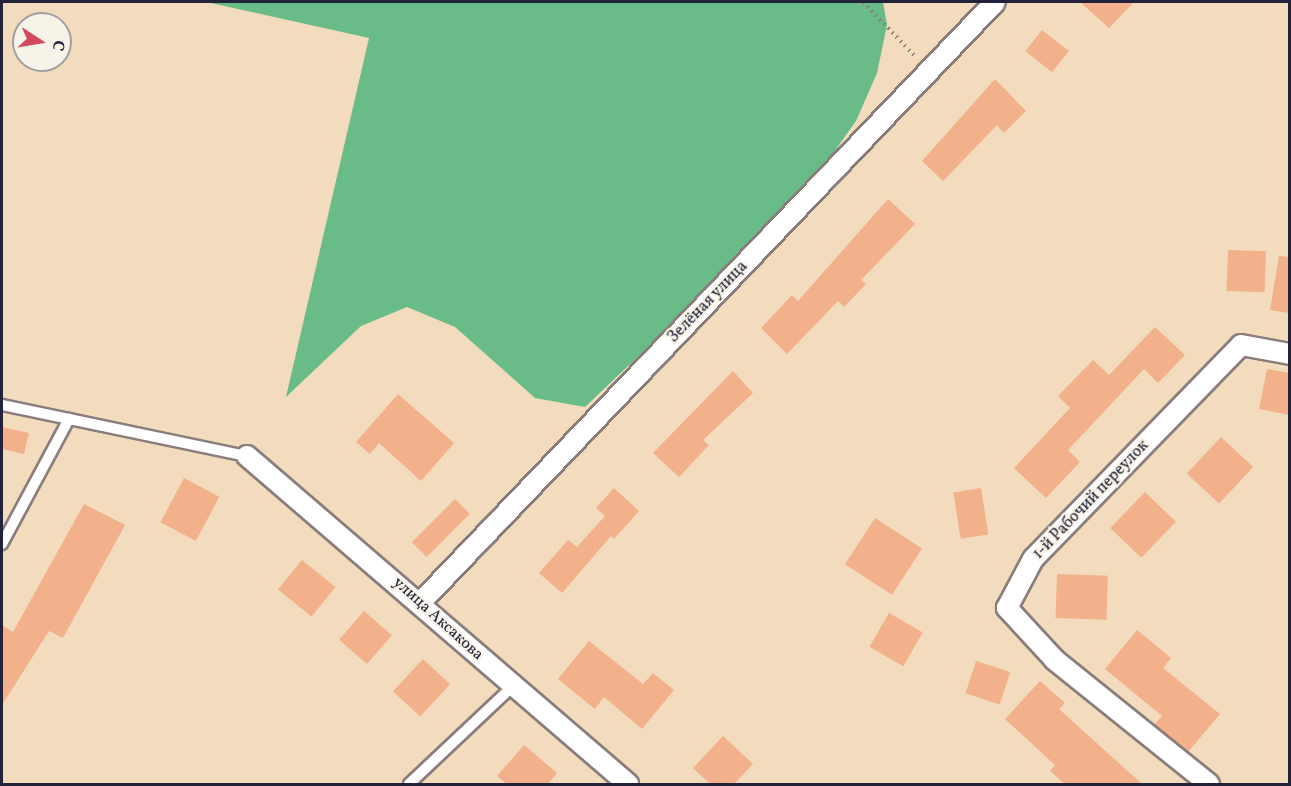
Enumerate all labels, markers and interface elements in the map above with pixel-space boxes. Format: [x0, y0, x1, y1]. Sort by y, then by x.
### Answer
north arrow [12, 12, 72, 72]
text: С [46, 38, 69, 53]
street label: Зелёная улица [664, 257, 752, 347]
street label: 1-й Рабочий переулок [1029, 436, 1153, 564]
street label: улица Аксакова [389, 573, 487, 665]

